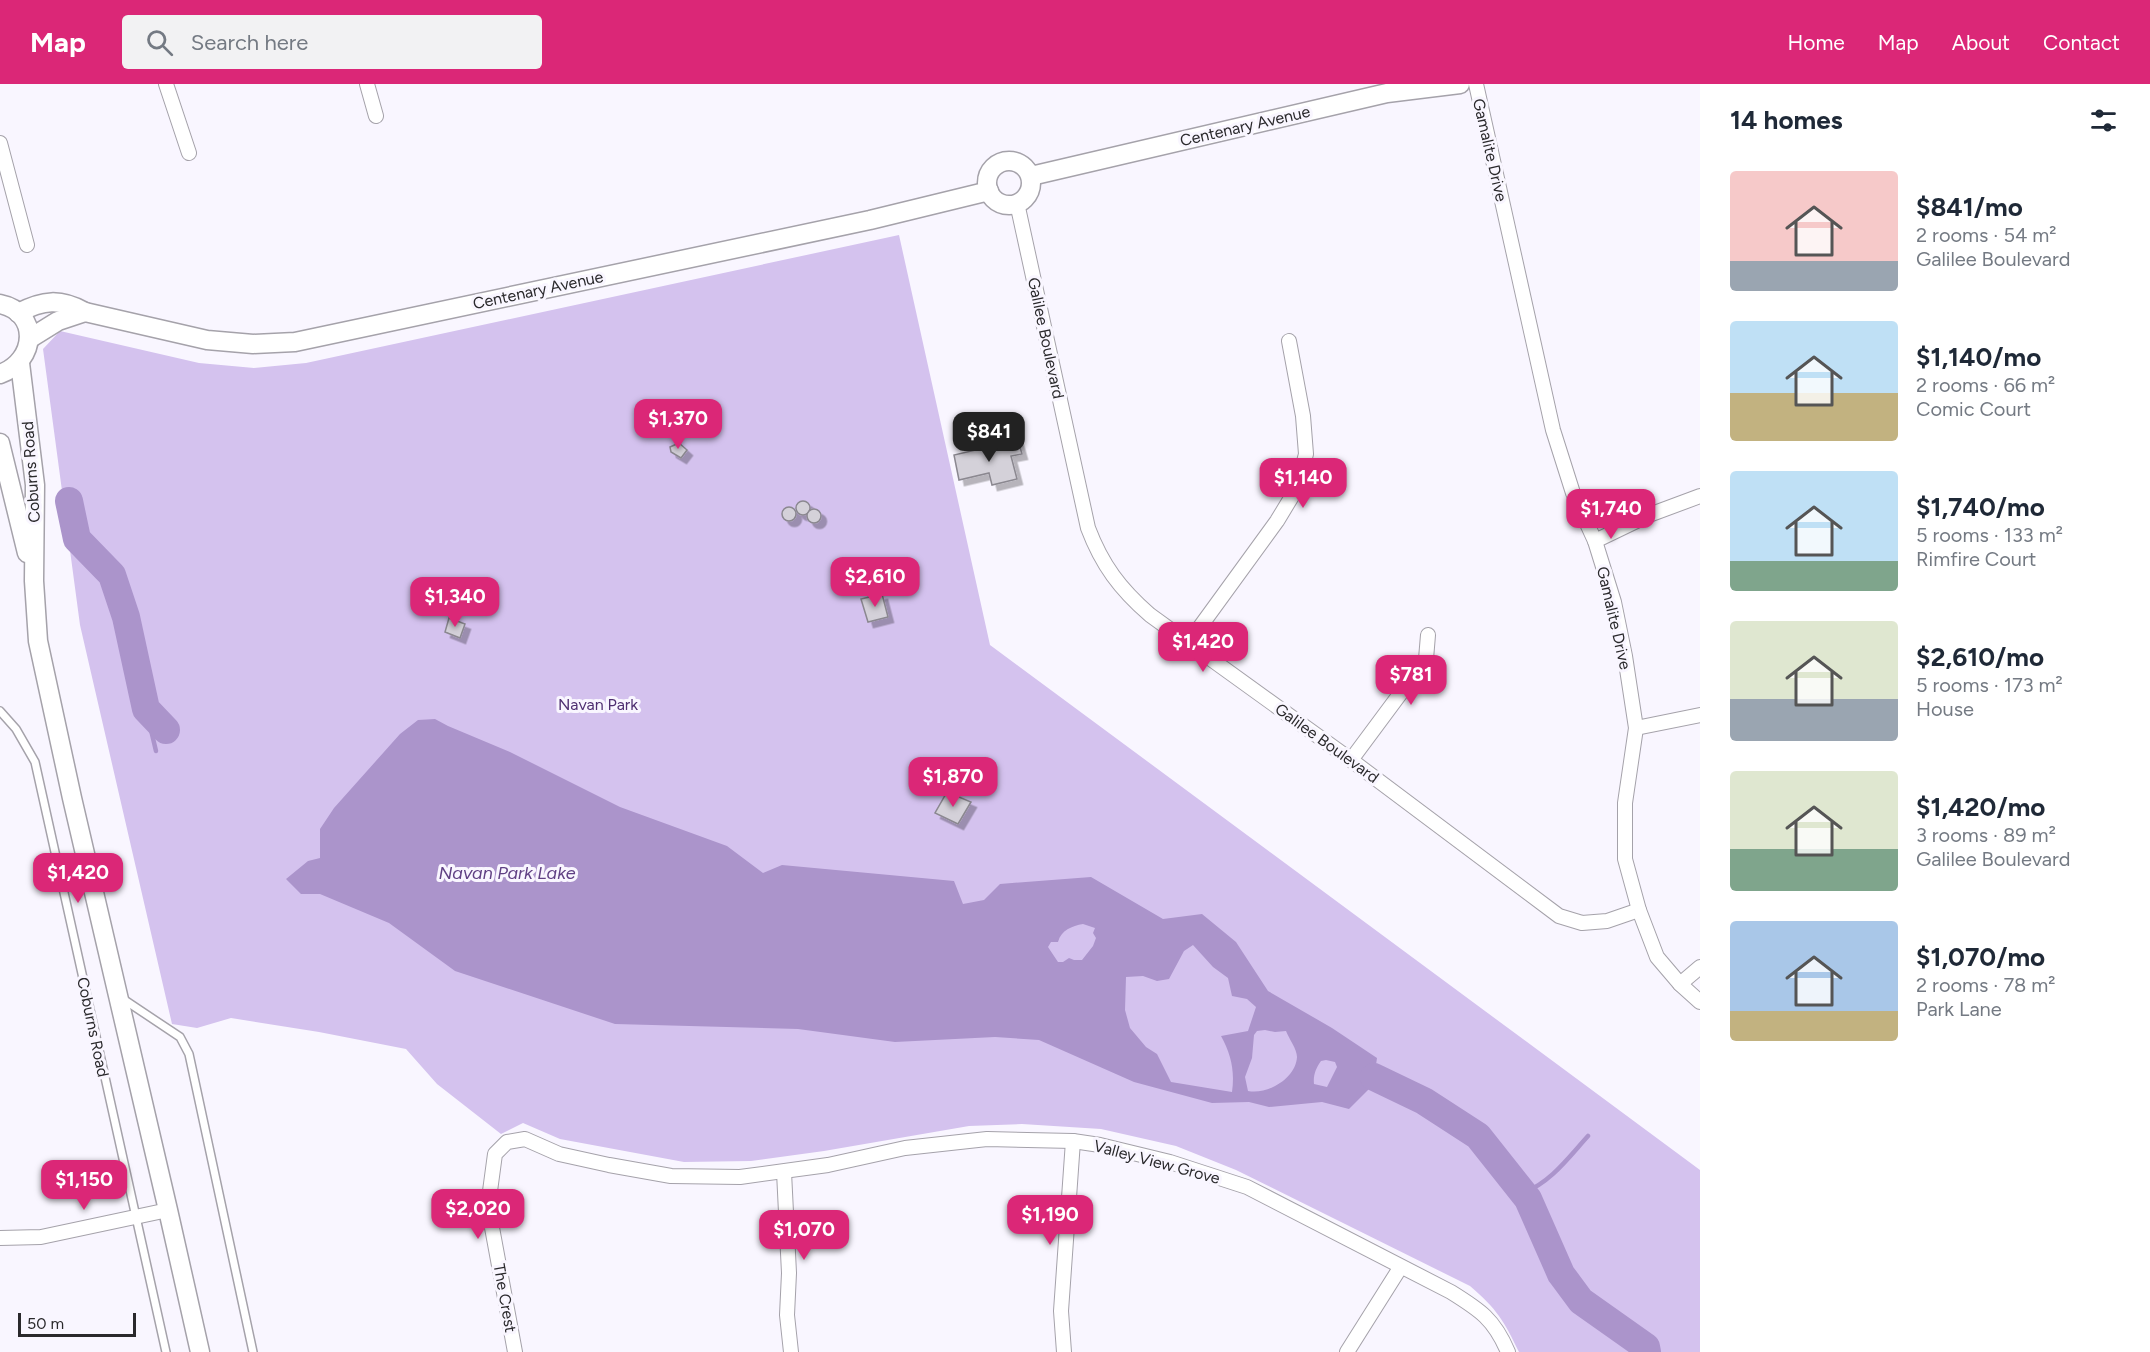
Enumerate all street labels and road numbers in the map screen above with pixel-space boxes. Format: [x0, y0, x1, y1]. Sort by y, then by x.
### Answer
street label: Gamalite Drive [1469, 97, 1511, 204]
street label: Centenary Avenue [1178, 102, 1312, 150]
street label: Centenary Avenue [471, 267, 605, 313]
street label: Galilee Boulevard [1024, 276, 1068, 400]
street label: Coburns Road [18, 421, 44, 523]
street label: Gamalite Drive [1593, 565, 1635, 672]
street label: Galilee Boulevard [1271, 699, 1383, 787]
street label: Coburns Road [73, 975, 113, 1079]
street label: Valley View Grove [1092, 1136, 1222, 1188]
street label: The Crest [490, 1262, 520, 1334]

